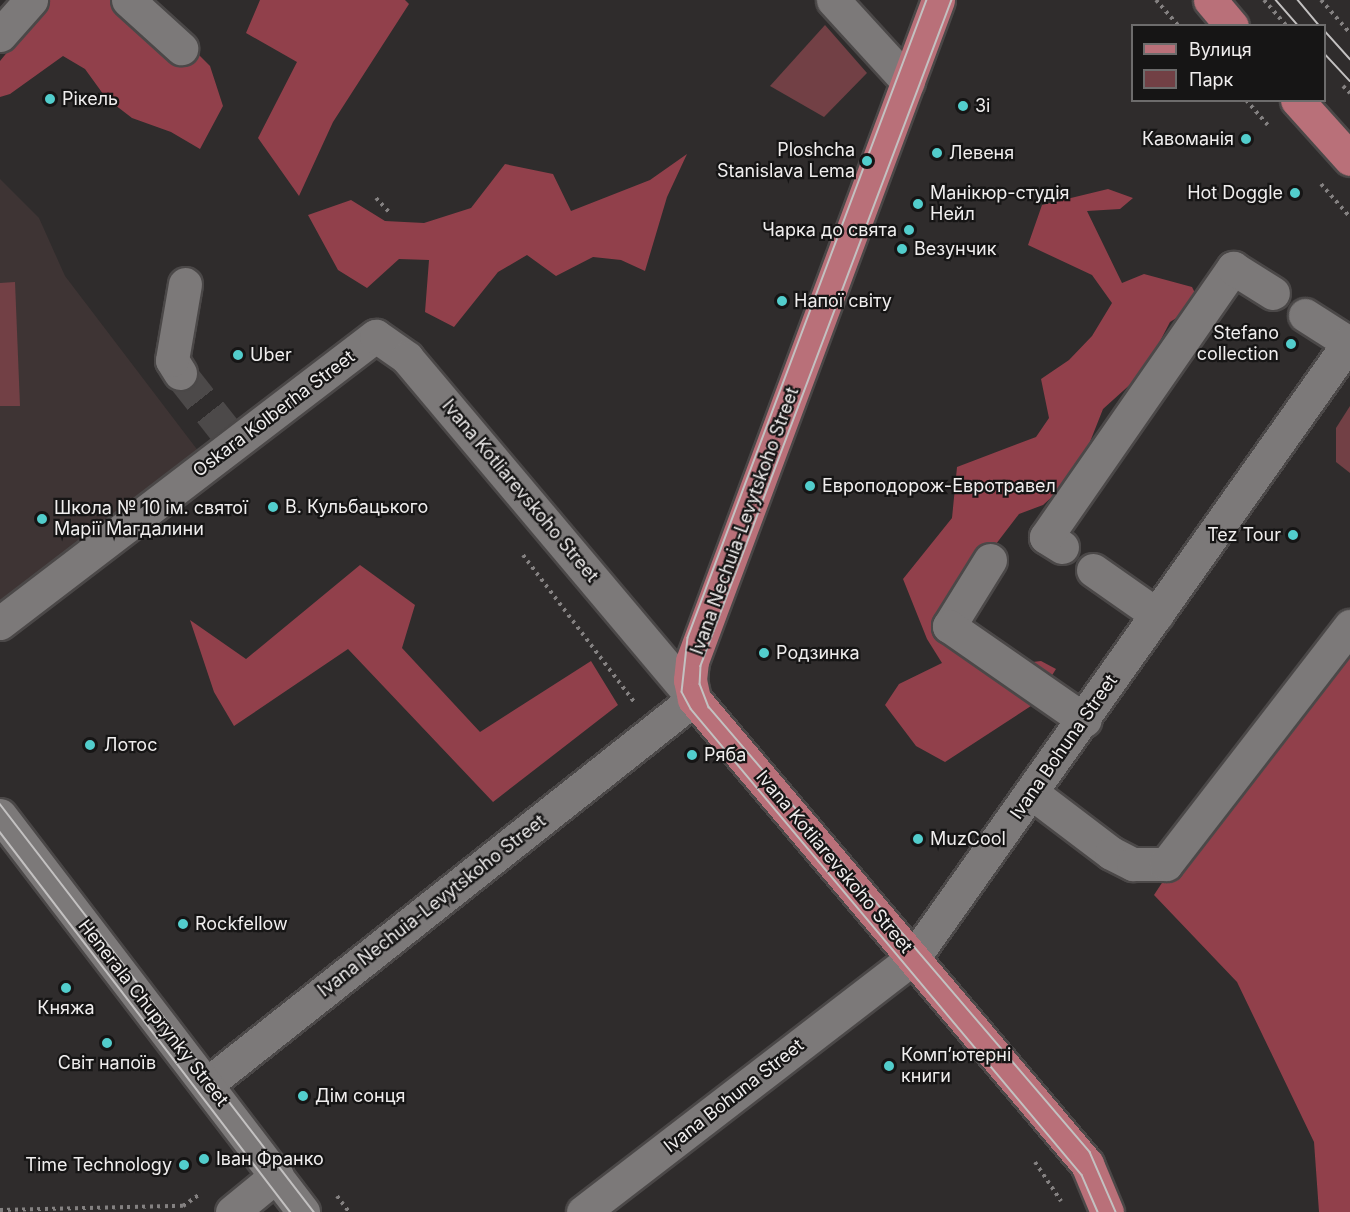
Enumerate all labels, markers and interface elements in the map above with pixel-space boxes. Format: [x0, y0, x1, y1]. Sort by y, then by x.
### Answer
legend [1131, 24, 1326, 102]
text: Вулиця [1189, 39, 1252, 60]
text: Парк [1189, 69, 1233, 90]
place label: Рікель [62, 88, 118, 110]
marker: Рікель [43, 92, 57, 106]
place label: 3i [975, 95, 990, 117]
marker: 3i [956, 99, 970, 113]
place label: Кавоманія [1142, 128, 1234, 150]
marker: Кавоманія [1239, 132, 1253, 146]
place label: Ploshcha Stanislava Lema [717, 140, 855, 182]
place label: Левеня [949, 142, 1014, 164]
marker: Левеня [930, 146, 944, 160]
marker: Ploshcha Stanislava Lema [860, 154, 874, 168]
place label: Hot Doggle [1187, 182, 1283, 204]
place label: Манікюр-студія Нейл [930, 183, 1069, 226]
marker: Hot Doggle [1288, 186, 1302, 200]
marker: Манікюр-студія Нейл [911, 197, 925, 211]
place label: Чарка до свята [762, 219, 897, 241]
marker: Чарка до свята [902, 223, 916, 237]
place label: Везунчик [914, 238, 996, 260]
marker: Везунчик [895, 242, 909, 256]
place label: Напої світу [794, 290, 892, 312]
marker: Напої світу [775, 294, 789, 308]
place label: Stefano collection [1197, 323, 1279, 366]
marker: Stefano collection [1284, 337, 1298, 351]
place label: Uber [250, 344, 292, 366]
street label: Oskara Kolberha Street [189, 346, 359, 482]
marker: Uber [231, 348, 245, 362]
street label: Ivana Nechuia-Levytskoho Street [686, 384, 804, 658]
street label: Ivana Kotliarevskoho Street [437, 395, 603, 587]
place label: Европодорож-Евротравел [822, 475, 1056, 497]
marker: Европодорож-Евротравел [803, 479, 817, 493]
place label: В. Кульбацького [285, 496, 428, 518]
place label: Школа № 10 ім. святої Марії Магдалини [54, 498, 248, 540]
marker: В. Кульбацького [266, 500, 280, 514]
marker: Школа № 10 ім. святої Марії Магдалини [35, 512, 49, 526]
place label: Tez Tour [1207, 524, 1281, 546]
marker: Tez Tour [1286, 528, 1300, 542]
place label: Родзинка [776, 642, 860, 664]
marker: Родзинка [757, 646, 771, 660]
street label: Ivana Bohuna Street [1006, 671, 1122, 823]
place label: Лотос [104, 734, 157, 756]
marker: Лотос [81, 736, 99, 754]
place label: Ряба [704, 744, 746, 766]
marker: Ряба [685, 748, 699, 762]
street label: Ivana Kotliarevskoho Street [751, 766, 917, 958]
street label: Ivana Nechuia-Levytskoho Street [314, 810, 550, 1002]
place label: MuzCool [930, 828, 1006, 850]
marker: MuzCool [911, 832, 925, 846]
place label: Rockfellow [195, 913, 288, 935]
street label: Henerala Chuprynky Street [74, 916, 232, 1110]
marker: Rockfellow [176, 917, 190, 931]
marker: Княжа [59, 981, 73, 995]
place label: Княжа [37, 997, 95, 1019]
street label: Ivana Bohuna Street [660, 1035, 808, 1157]
marker: Світ напоїв [100, 1036, 114, 1050]
place label: Компʼютерні книги [901, 1045, 1011, 1088]
place label: Світ напоїв [58, 1052, 156, 1074]
marker: Компʼютерні книги [882, 1059, 896, 1073]
place label: Дім сонця [315, 1085, 405, 1107]
marker: Дім сонця [296, 1089, 310, 1103]
place label: Іван Франко [216, 1148, 324, 1170]
marker: Іван Франко [197, 1152, 211, 1166]
place label: Time Technology [25, 1154, 172, 1176]
marker: Time Technology [177, 1158, 191, 1172]

